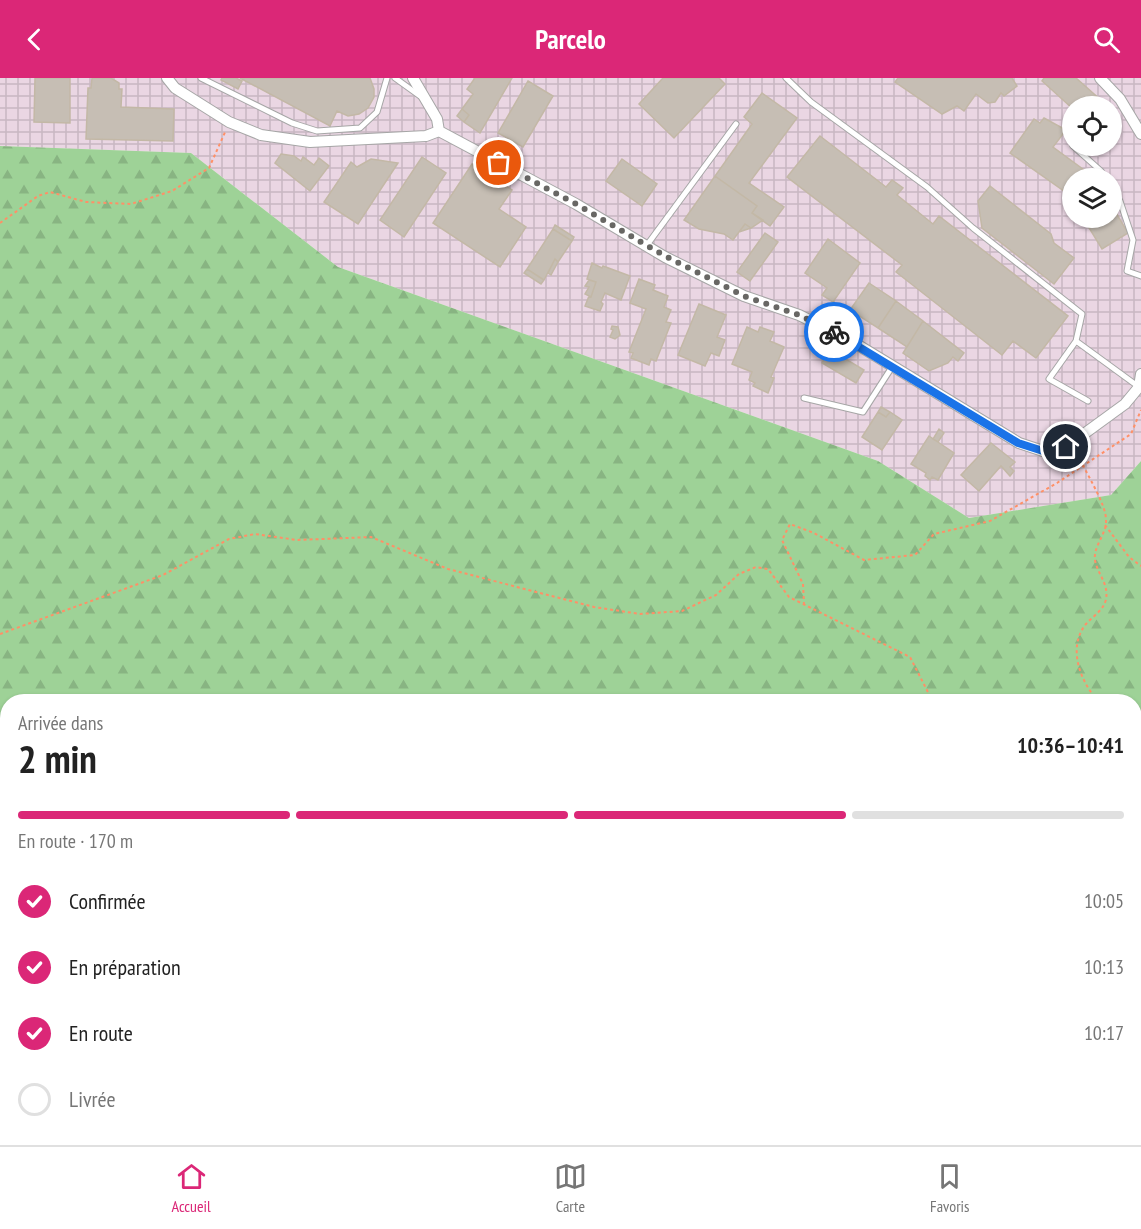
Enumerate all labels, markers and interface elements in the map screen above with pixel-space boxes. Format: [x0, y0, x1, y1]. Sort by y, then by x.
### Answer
text: Parcelo [535, 22, 606, 56]
icon: back [18, 23, 51, 56]
icon: search [1090, 23, 1123, 56]
map controls [1062, 96, 1122, 228]
button: locate [1062, 96, 1122, 156]
pin [473, 137, 524, 188]
icon: bag [482, 146, 515, 179]
button: layers [1062, 168, 1122, 228]
courier [804, 302, 864, 362]
icon: bike [818, 316, 851, 349]
pin [1040, 421, 1091, 472]
icon: home [1049, 430, 1082, 463]
text: Arrivée dans [18, 710, 103, 736]
text: 10:36–10:41 [1017, 731, 1124, 759]
text: 2 min [18, 733, 97, 784]
text: En route · 170 m [18, 828, 133, 854]
icon: check [18, 885, 51, 918]
text: Confirmée [69, 887, 146, 915]
text: 10:05 [1084, 888, 1124, 914]
icon: check [18, 951, 51, 984]
text: En préparation [69, 953, 181, 981]
text: 10:13 [1084, 954, 1124, 980]
icon: check [18, 1017, 51, 1050]
text: En route [69, 1019, 133, 1047]
text: 10:17 [1084, 1020, 1124, 1046]
text: Livrée [69, 1085, 115, 1113]
tab: Accueil [172, 1160, 211, 1216]
tab: Carte [554, 1160, 587, 1216]
tab: Favoris [930, 1160, 969, 1216]

